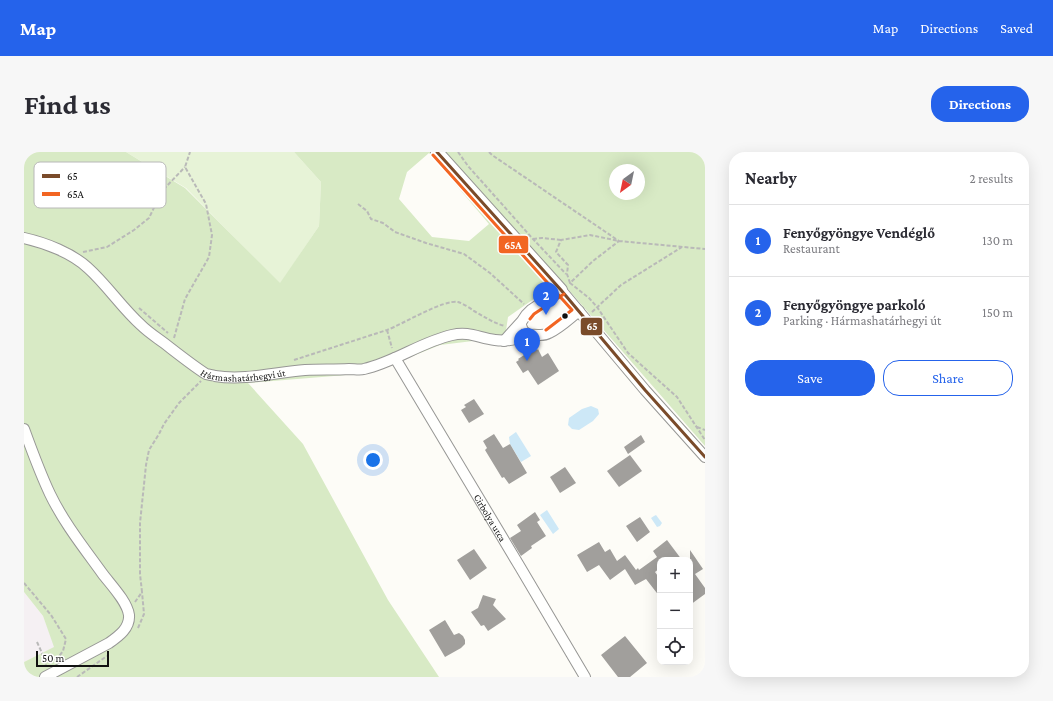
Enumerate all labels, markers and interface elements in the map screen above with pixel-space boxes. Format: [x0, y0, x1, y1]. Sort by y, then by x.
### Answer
text: Map [20, 18, 56, 39]
text: Map [873, 20, 898, 36]
text: Directions [920, 20, 978, 36]
text: Saved [1000, 20, 1033, 36]
button: Directions [931, 86, 1029, 122]
text: Find us [24, 89, 111, 120]
legend [34, 162, 166, 208]
north arrow [609, 164, 645, 200]
text: Nearby [745, 169, 797, 188]
text: 65 [67, 170, 78, 182]
text: 2 results [970, 171, 1013, 186]
text: 65A [67, 188, 84, 200]
text: Fenyőgyöngye Vendéglő [783, 225, 935, 241]
text: 1 [756, 233, 760, 248]
text: 130 m [982, 233, 1013, 248]
line badge: 65A [498, 235, 529, 254]
text: 65A [504, 239, 522, 251]
text: Restaurant [783, 241, 840, 256]
pin: 2 [533, 282, 559, 315]
text: Fenyőgyöngye parkoló [783, 297, 926, 313]
text: 2 [755, 305, 761, 320]
text: 150 m [982, 305, 1013, 320]
unlabelled marker [560, 311, 570, 321]
text: Parking · Hármashatárhegyi út [783, 313, 941, 328]
line badge: 65 [580, 317, 603, 336]
text: 65 [586, 320, 598, 332]
pin: 1 [514, 328, 540, 361]
button: Save [745, 360, 875, 396]
button: Share [883, 360, 1013, 396]
street label: Hármashatárhegyi út [198, 367, 287, 383]
your location [363, 450, 383, 470]
street label: Cirbolya utca [472, 492, 509, 544]
map controls [657, 557, 693, 665]
button: + [657, 557, 693, 593]
button: − [657, 593, 693, 629]
button: locate [657, 629, 693, 665]
scale bar [36, 649, 109, 668]
text: 50 m [42, 652, 64, 664]

